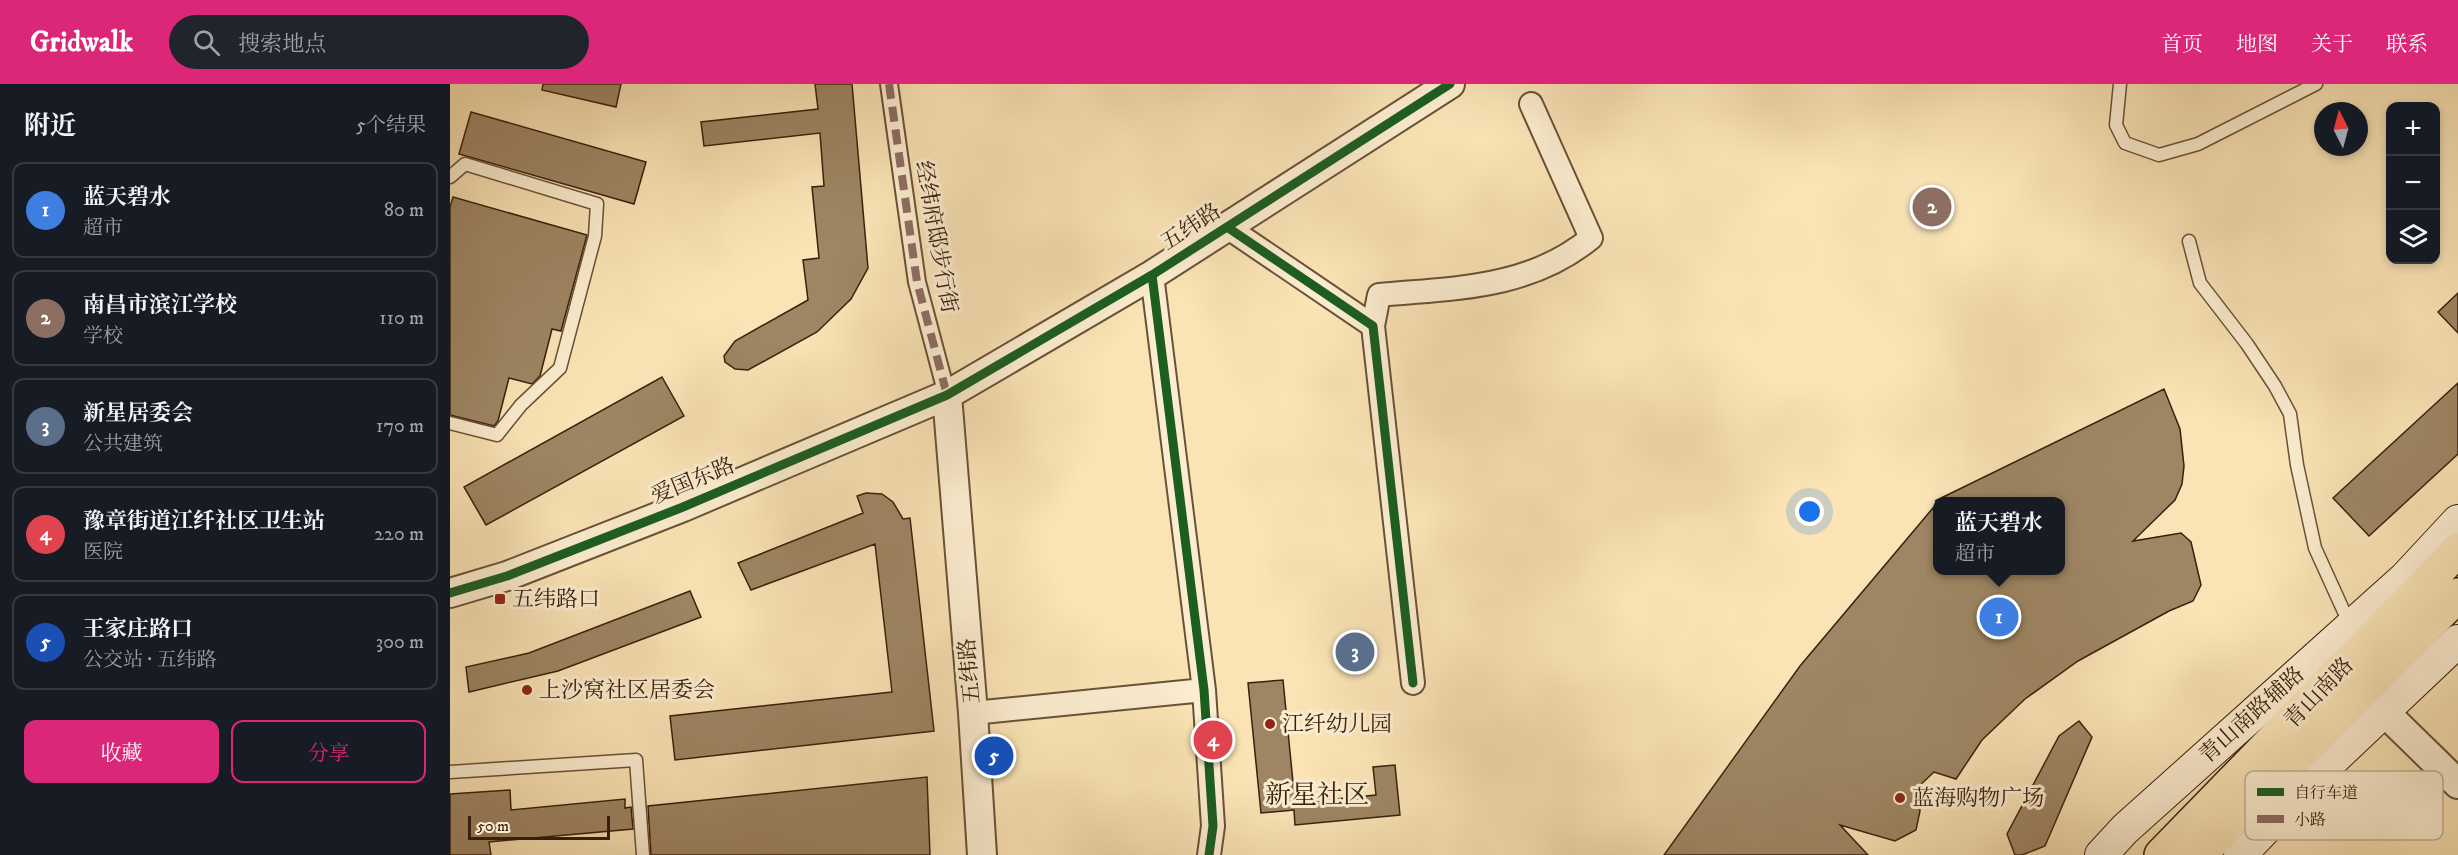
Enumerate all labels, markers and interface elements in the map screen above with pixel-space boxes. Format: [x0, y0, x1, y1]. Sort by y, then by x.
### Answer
search box [169, 15, 589, 69]
text: Gridwalk [30, 25, 133, 60]
icon: search [190, 26, 223, 59]
text: 搜索地点 [238, 31, 326, 58]
text: 首页 [2161, 32, 2203, 58]
text: 地图 [2236, 32, 2278, 58]
text: 关于 [2311, 32, 2353, 58]
text: 联系 [2386, 32, 2428, 58]
north arrow [2314, 102, 2368, 156]
map controls [2386, 102, 2440, 264]
button: + [2386, 102, 2440, 156]
text: 附近 [24, 110, 76, 143]
text: 5个结果 [356, 113, 426, 138]
button: − [2386, 156, 2440, 210]
street label: 经纬府邸步行街 [909, 159, 963, 315]
text: 蓝天碧水 [83, 184, 171, 211]
pin: 2 [1912, 184, 1952, 230]
text: 1 [42, 198, 49, 223]
text: 80 m [384, 198, 424, 223]
street label: 五纬路 [1156, 198, 1226, 256]
button: layers [2386, 210, 2440, 264]
text: 超市 [83, 216, 123, 241]
text: 南昌市滨江学校 [83, 292, 237, 319]
text: 2 [41, 306, 50, 331]
text: 110 m [379, 306, 424, 331]
text: 学校 [83, 324, 123, 349]
text: 新星居委会 [83, 400, 193, 427]
text: 3 [42, 414, 49, 439]
text: 170 m [376, 414, 424, 439]
text: 公共建筑 [83, 432, 163, 457]
street label: 爱国东路 [647, 452, 739, 510]
your location [1795, 497, 1824, 526]
popup [1933, 497, 2065, 575]
text: 豫章街道江纤社区卫生站 [83, 508, 325, 535]
text: 蓝天碧水 [1955, 510, 2043, 537]
text: 4 [40, 522, 51, 547]
text: 220 m [374, 522, 424, 547]
text: 医院 [83, 540, 123, 565]
text: 超市 [1955, 542, 1995, 567]
place label: 五纬路口 [512, 586, 600, 613]
marker: 五纬路口 [493, 592, 507, 606]
pin: 1 [1980, 594, 2018, 640]
text: 王家庄路口 [83, 616, 193, 643]
text: 5 [41, 630, 50, 655]
text: 300 m [376, 630, 424, 655]
pin: 3 [1336, 630, 1374, 674]
street label: 五纬路 [954, 637, 986, 705]
text: 公交站 · 五纬路 [83, 648, 216, 673]
street label: 青山南路 [2279, 652, 2359, 734]
street label: 青山南路辅路 [2194, 661, 2310, 769]
place label: 上沙窝社区居委会 [539, 677, 715, 704]
marker: 上沙窝社区居委会 [520, 683, 534, 697]
place label: 江纤幼儿园 [1282, 711, 1392, 738]
marker: 江纤幼儿园 [1263, 717, 1277, 731]
pin: 4 [1194, 718, 1233, 762]
button: 收藏 [24, 720, 219, 783]
button: 分享 [231, 720, 426, 783]
pin: 5 [974, 734, 1014, 778]
legend [2245, 771, 2443, 840]
district label: 新星社区 [1265, 779, 1369, 812]
text: 自行车道 [2294, 783, 2358, 803]
place label: 蓝海购物广场 [1912, 785, 2044, 812]
marker: 蓝海购物广场 [1893, 791, 1907, 805]
text: 小路 [2294, 810, 2326, 830]
scale bar [468, 813, 610, 840]
text: 50 m [477, 816, 509, 836]

